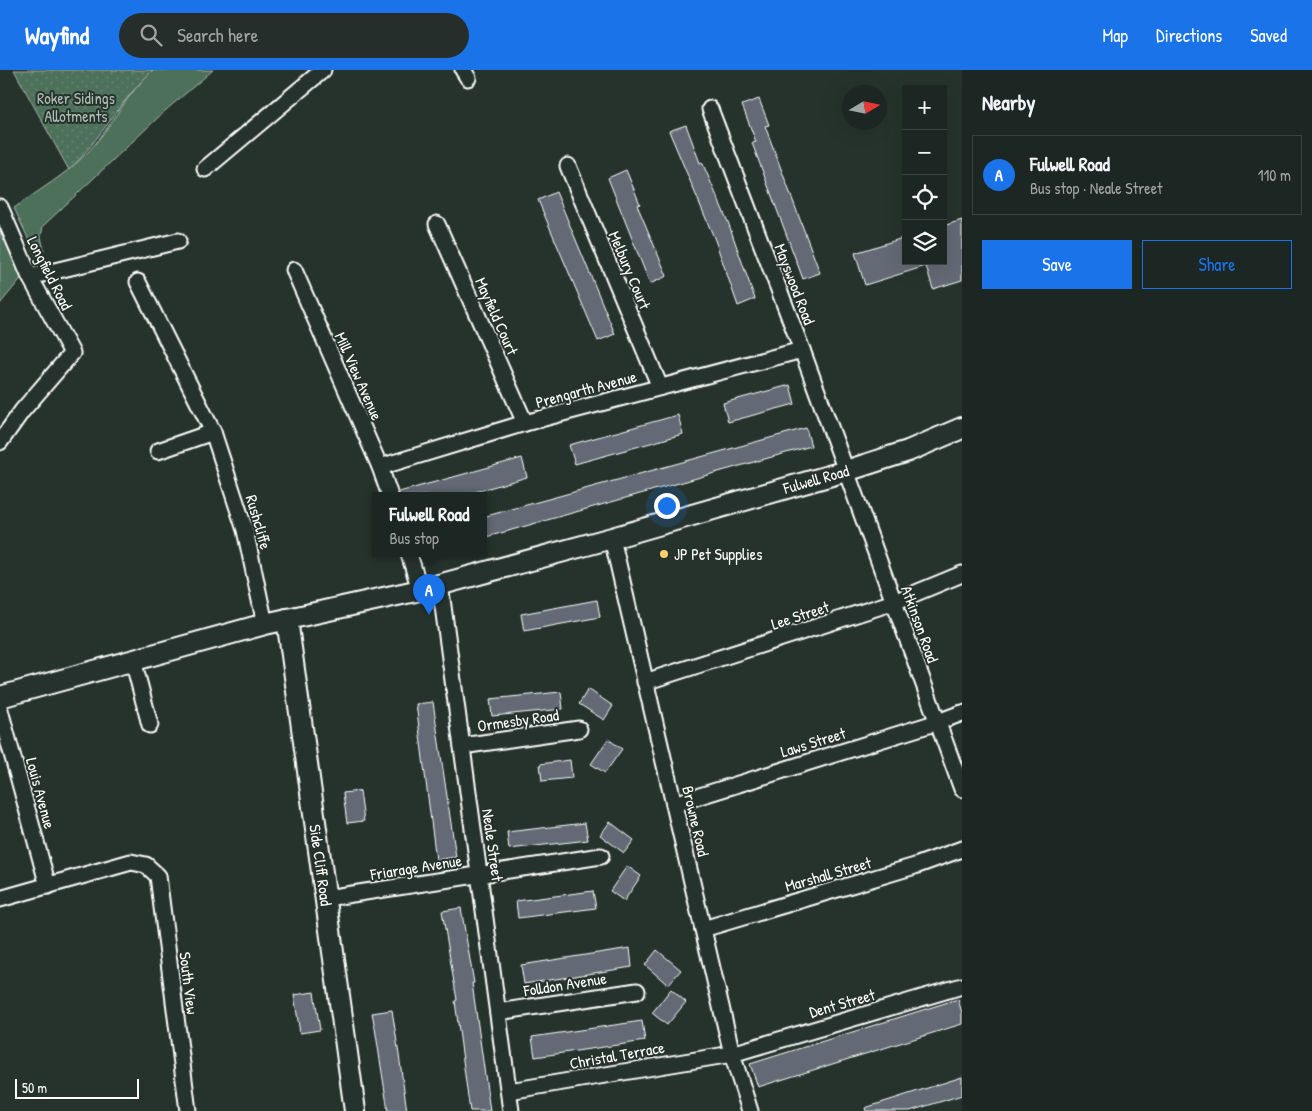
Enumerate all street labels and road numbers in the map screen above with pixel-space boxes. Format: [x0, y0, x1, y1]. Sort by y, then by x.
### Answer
street label: Melbury Court [604, 227, 657, 313]
street label: Longfield Road [22, 232, 78, 314]
street label: Mayswood Road [769, 240, 821, 328]
street label: Mayfield Court [470, 274, 524, 359]
street label: Mill View Avenue [330, 328, 388, 424]
street label: Prengarth Avenue [533, 365, 639, 413]
street label: Fulwell Road [780, 459, 851, 499]
street label: Rushcliffe [241, 492, 277, 552]
street label: Atkinson Road [896, 582, 944, 666]
street label: Lee Street [768, 595, 832, 635]
street label: Ormesby Road [476, 703, 560, 737]
street label: Laws Street [778, 722, 849, 762]
street label: Louis Avenue [21, 755, 61, 832]
street label: Browne Road [677, 784, 715, 858]
street label: Neale Street [477, 807, 509, 883]
street label: Side Cliff Road [304, 823, 338, 907]
street label: Friarage Avenue [368, 849, 464, 885]
street label: Marshall Street [782, 851, 874, 897]
street label: South View [174, 951, 204, 1015]
street label: Folldon Avenue [521, 967, 609, 1002]
street label: Dent Street [806, 983, 878, 1023]
street label: Christal Terrace [568, 1036, 667, 1074]

